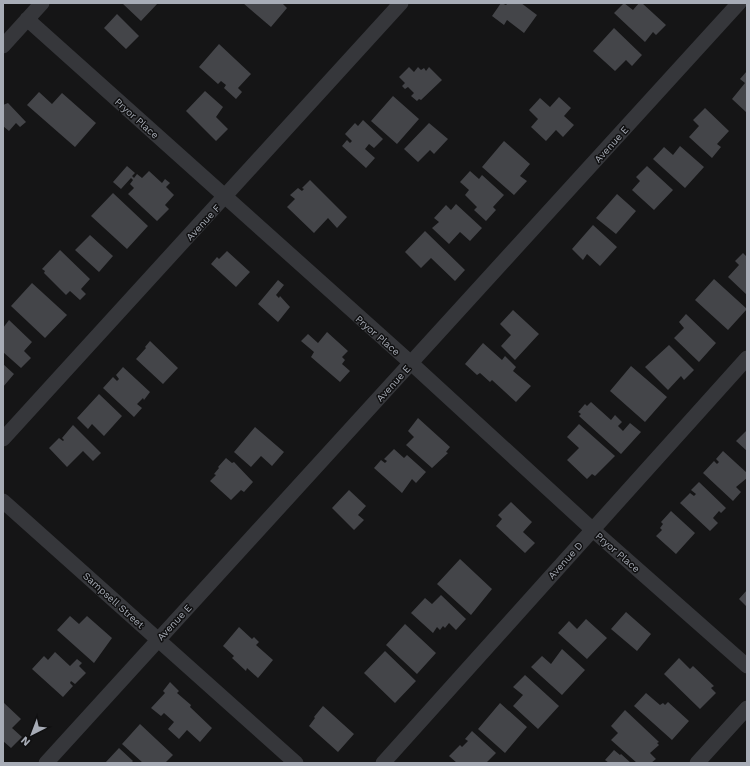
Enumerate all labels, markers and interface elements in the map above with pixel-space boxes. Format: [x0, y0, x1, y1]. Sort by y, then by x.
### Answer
street label: Pryor Place [113, 96, 161, 141]
street label: Avenue E [592, 124, 631, 165]
street label: Avenue F [184, 202, 223, 243]
street label: Pryor Place [353, 313, 402, 358]
street label: Avenue E [374, 363, 413, 404]
street label: Pryor Place [593, 530, 642, 575]
street label: Avenue D [546, 540, 585, 581]
street label: Sampsell Street [81, 570, 147, 631]
street label: Avenue E [155, 602, 194, 643]
north arrow [12, 714, 52, 754]
text: N [18, 734, 33, 749]

